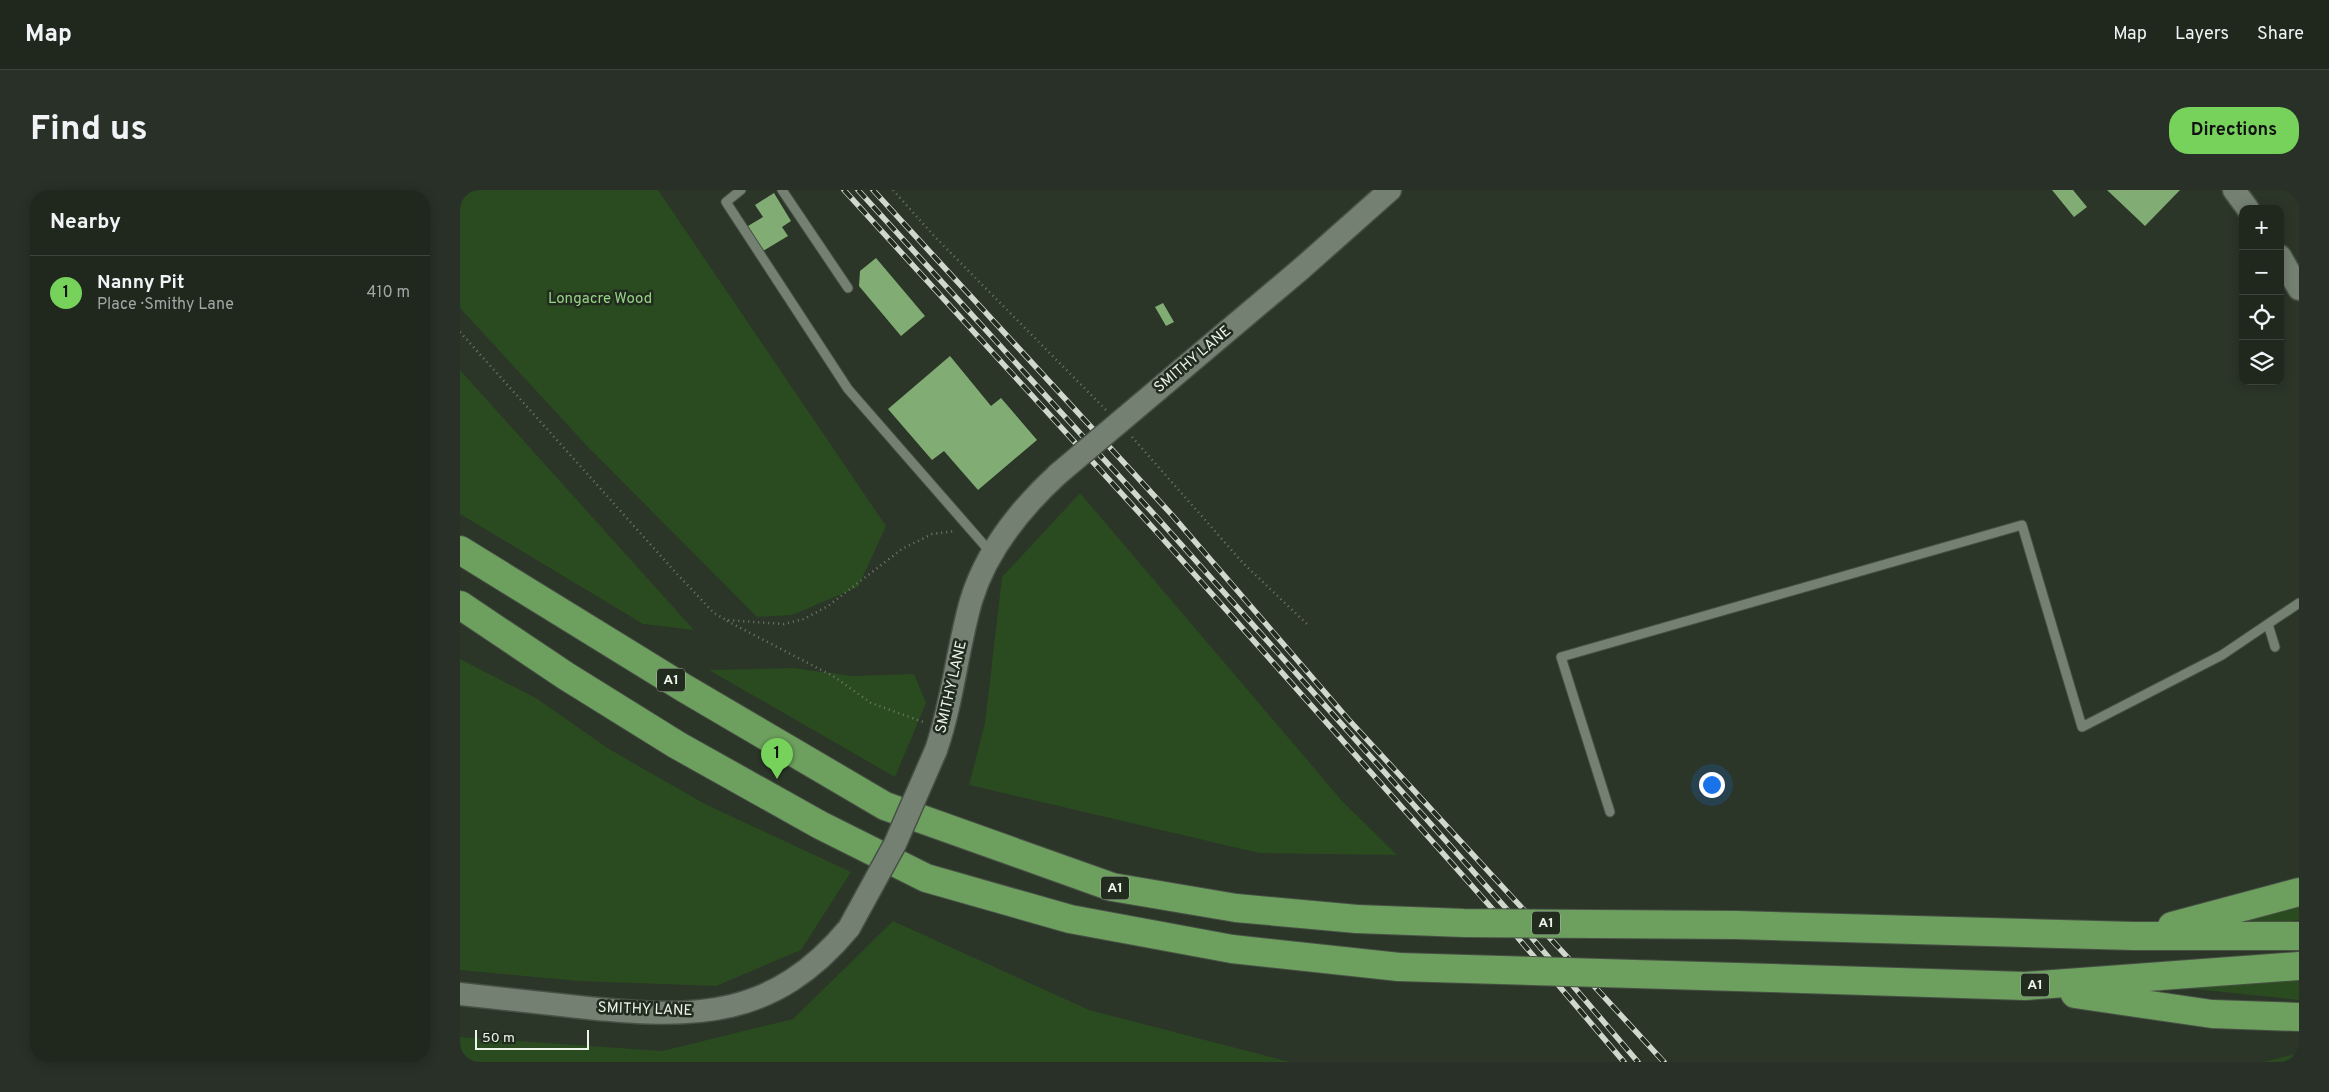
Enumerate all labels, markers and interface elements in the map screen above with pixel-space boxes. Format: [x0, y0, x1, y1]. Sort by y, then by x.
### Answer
text: Map [25, 20, 72, 50]
text: Map [2113, 23, 2147, 46]
text: Layers [2175, 23, 2229, 46]
text: Share [2257, 23, 2304, 46]
button: Directions [2169, 107, 2299, 154]
text: Find us [30, 108, 148, 152]
map controls [2239, 205, 2284, 385]
button: + [2239, 205, 2284, 250]
text: Nearby [50, 209, 121, 236]
button: − [2239, 250, 2284, 295]
text: Nanny Pit [97, 271, 184, 295]
text: 1 [63, 283, 69, 303]
text: 410 m [367, 283, 410, 303]
park label: Longacre Wood [548, 290, 652, 309]
text: Place · Smithy Lane [97, 295, 234, 315]
button: locate [2239, 295, 2284, 340]
street label: SMITHY LANE [1151, 322, 1235, 398]
button: layers [2239, 340, 2284, 385]
street label: SMITHY LANE [932, 639, 972, 735]
road number: A1 [657, 668, 685, 692]
pin: 1 [761, 738, 793, 779]
your location [1699, 772, 1725, 798]
road number: A1 [1101, 876, 1129, 900]
road number: A1 [1532, 911, 1560, 934]
road number: A1 [2021, 974, 2049, 996]
street label: SMITHY LANE [597, 999, 693, 1021]
scale bar [475, 1027, 589, 1050]
text: 50 m [482, 1030, 515, 1047]

